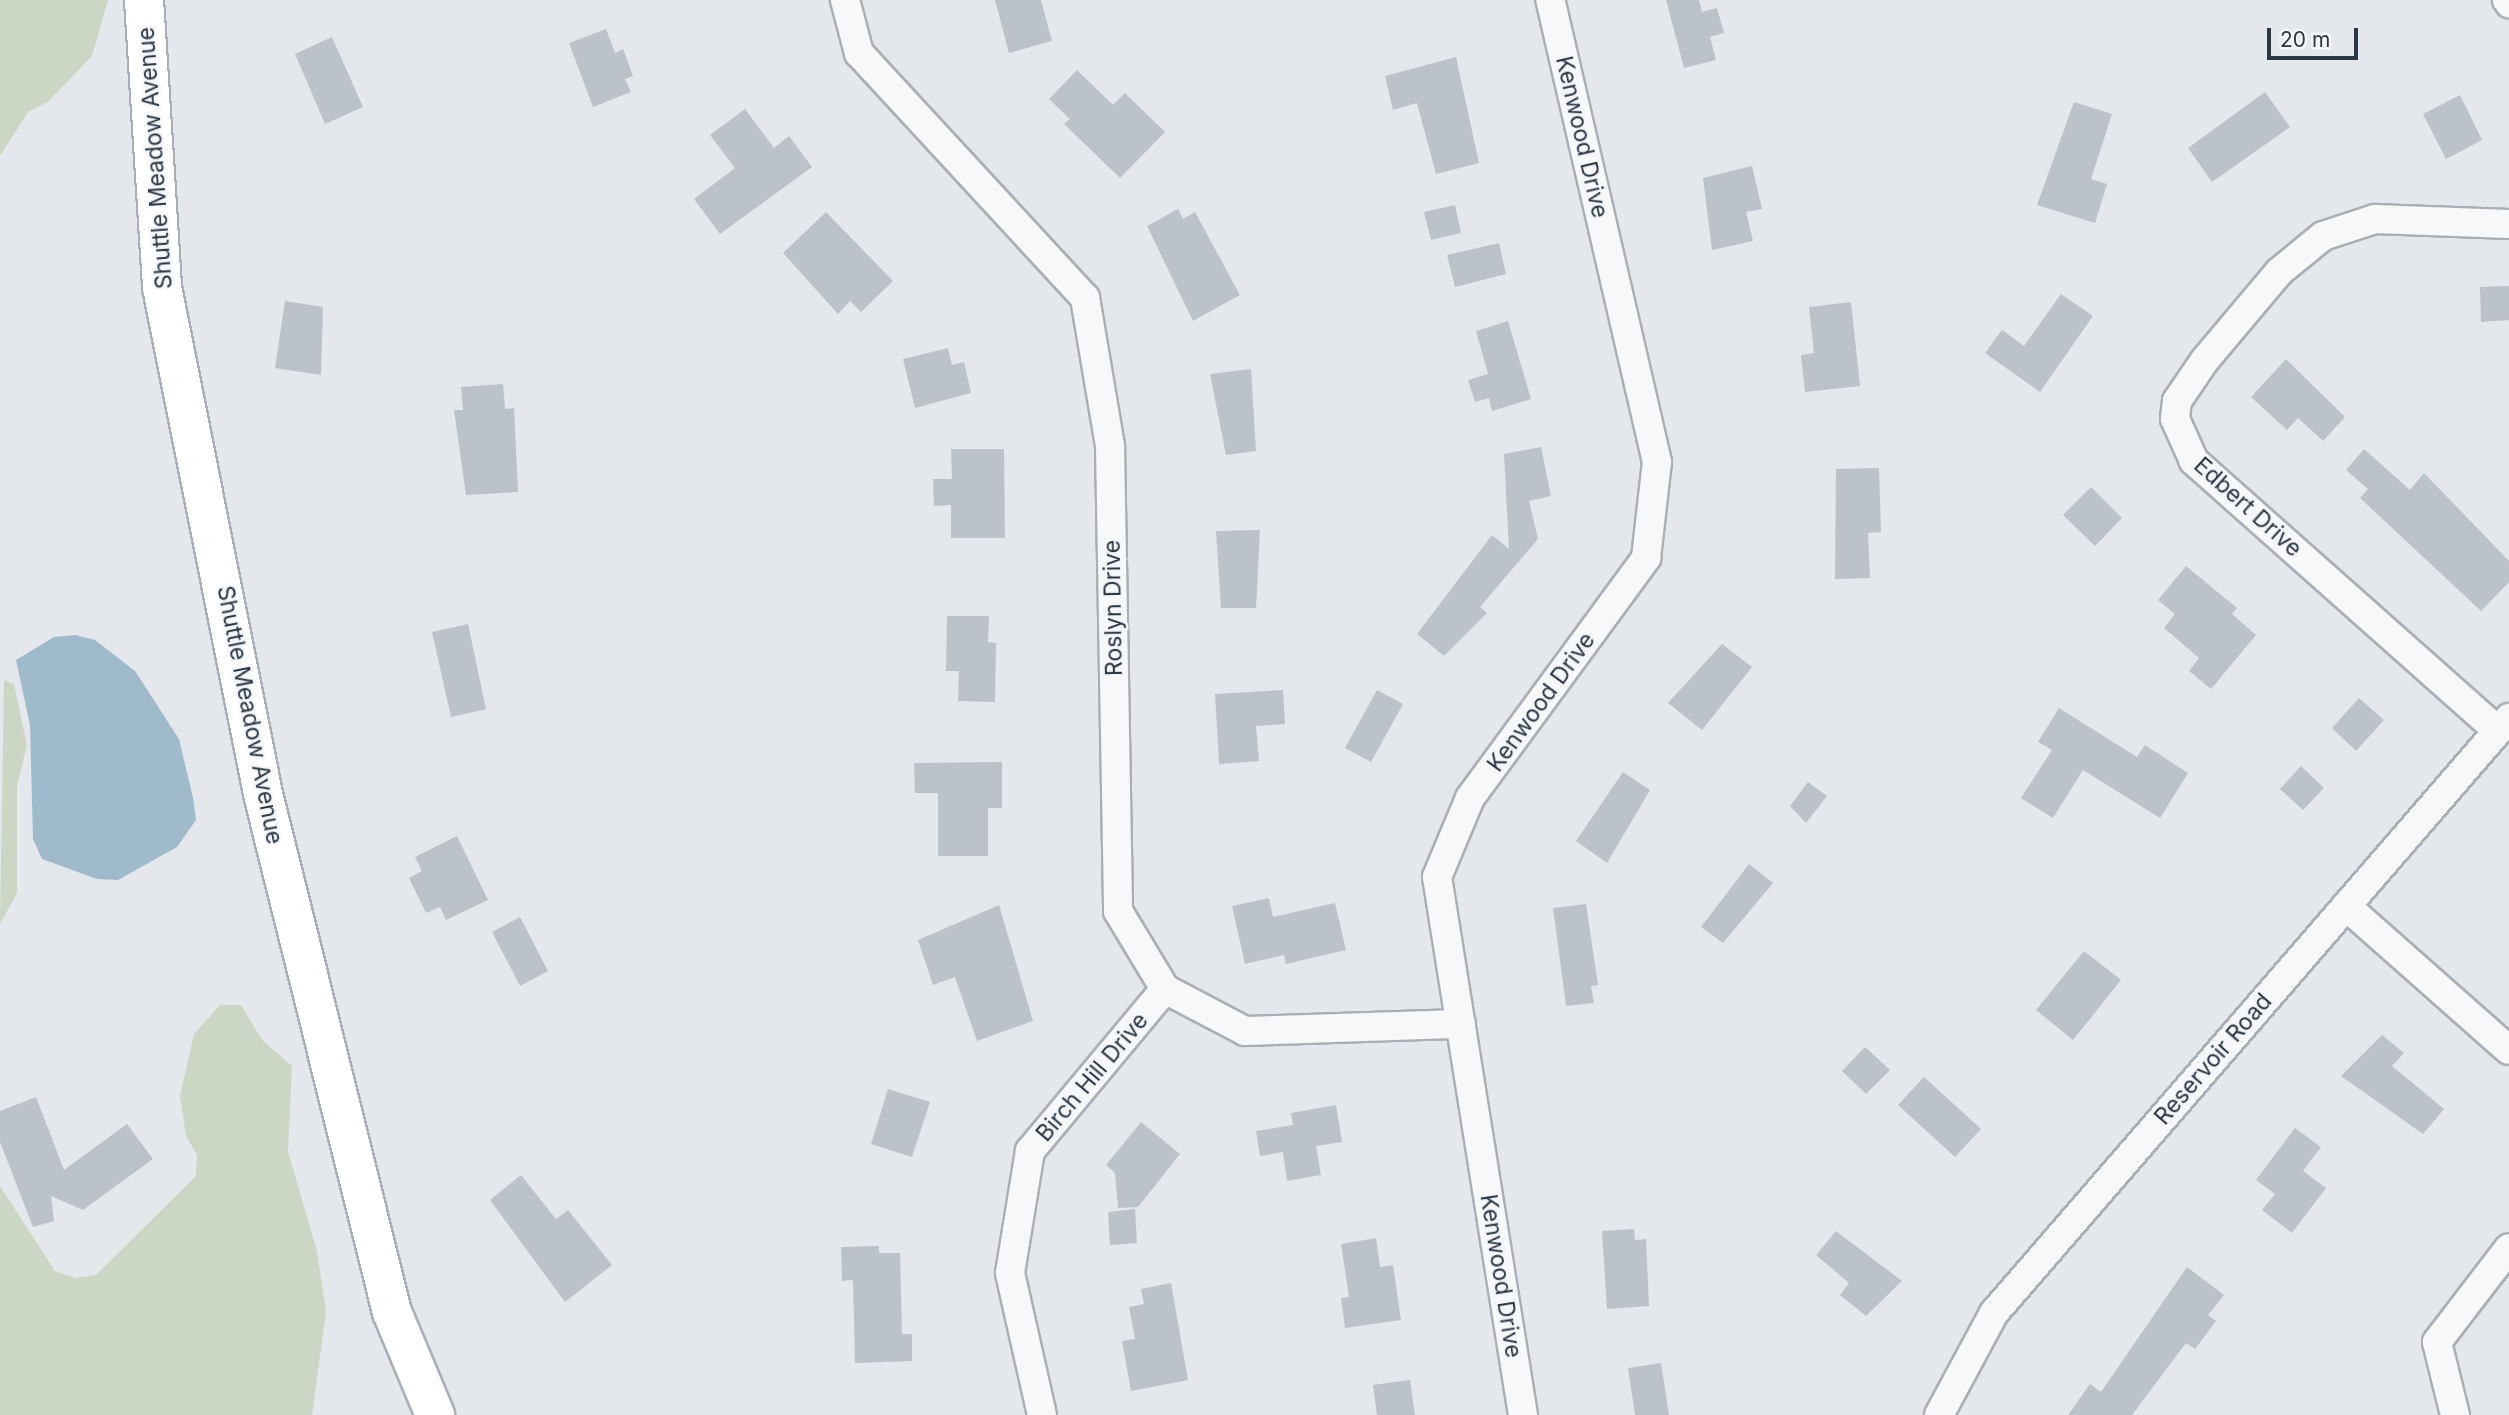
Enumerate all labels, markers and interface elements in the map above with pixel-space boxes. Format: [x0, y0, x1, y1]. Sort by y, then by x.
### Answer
scale bar [2271, 14, 2362, 58]
street label: Shuttle Meadow Avenue [132, 26, 178, 290]
text: 20 m [2280, 27, 2330, 52]
street label: Kenwood Drive [1550, 53, 1614, 221]
street label: Edbert Drive [2188, 451, 2308, 563]
street label: Roslyn Drive [1098, 540, 1128, 676]
street label: Shuttle Meadow Avenue [211, 583, 289, 847]
street label: Kenwood Drive [1481, 627, 1601, 777]
street label: Reservoir Road [2148, 988, 2278, 1130]
street label: Birch Hill Drive [1030, 1007, 1154, 1147]
street label: Kenwood Drive [1474, 1192, 1528, 1360]

